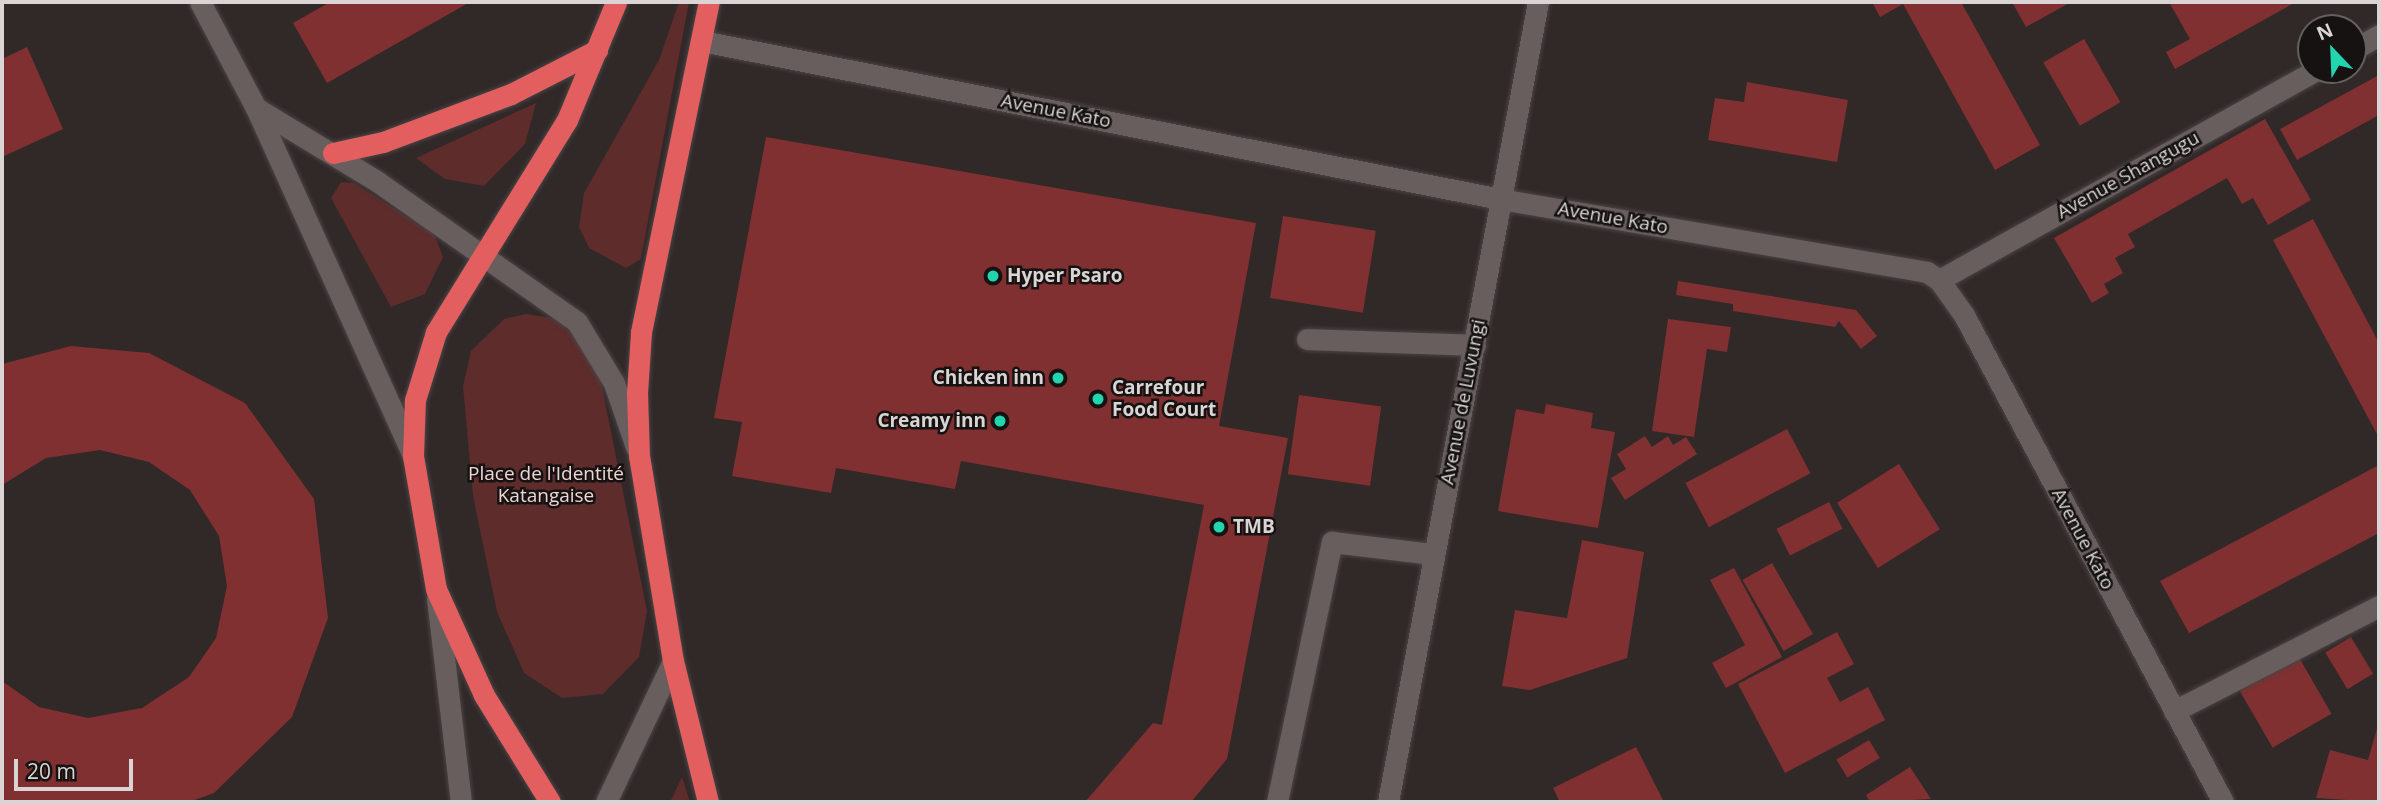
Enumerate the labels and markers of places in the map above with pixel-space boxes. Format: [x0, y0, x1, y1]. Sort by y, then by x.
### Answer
place label: Hyper Psaro [1007, 265, 1122, 287]
marker: Hyper Psaro [985, 268, 1001, 284]
place label: Chicken inn [933, 367, 1044, 389]
marker: Chicken inn [1050, 370, 1066, 386]
place label: Carrefour Food Court [1112, 377, 1216, 421]
marker: Carrefour Food Court [1090, 391, 1106, 407]
place label: Creamy inn [877, 410, 986, 432]
marker: Creamy inn [992, 413, 1008, 429]
place label: TMB [1233, 516, 1275, 538]
marker: TMB [1211, 519, 1227, 535]

